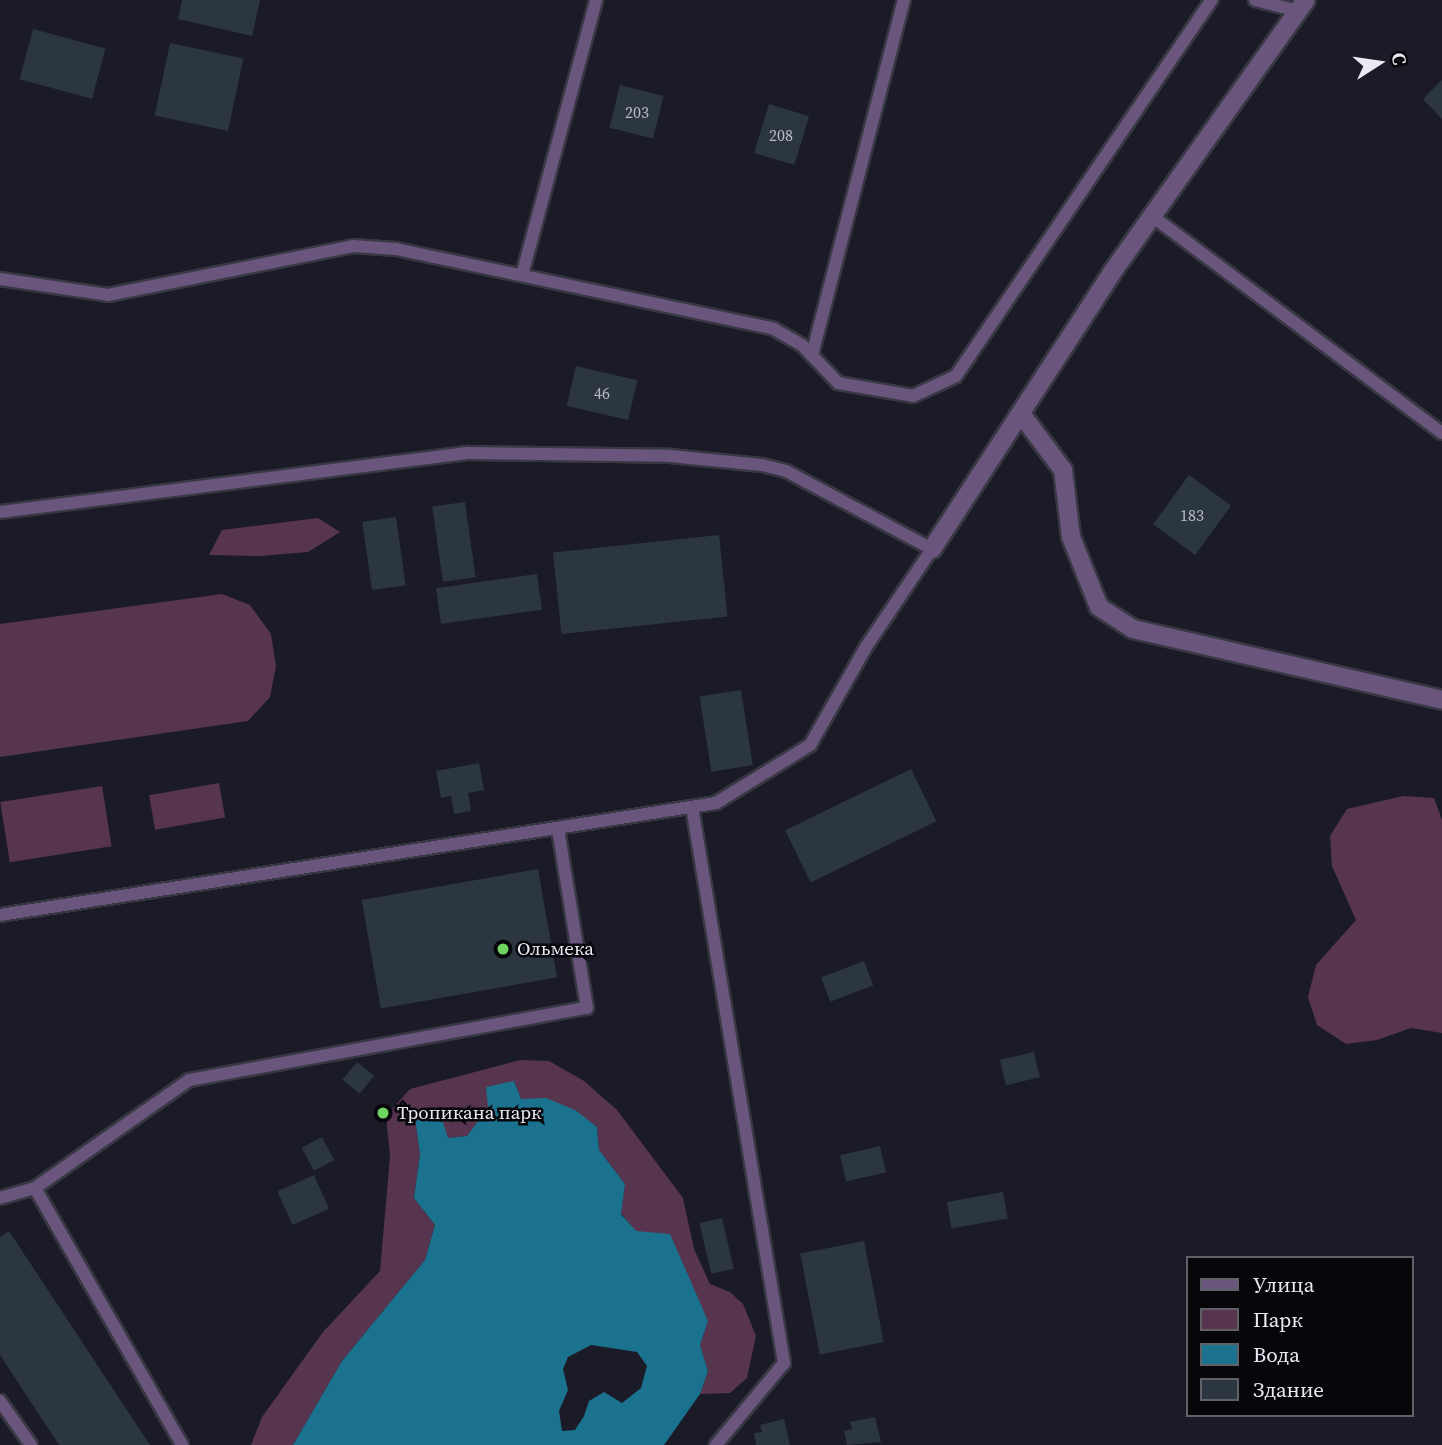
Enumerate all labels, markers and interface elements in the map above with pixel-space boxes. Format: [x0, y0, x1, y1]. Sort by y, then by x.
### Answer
north arrow [1344, 28, 1414, 98]
text: С [1386, 50, 1413, 67]
house number: 203 [625, 102, 649, 122]
house number: 208 [769, 125, 793, 145]
house number: 46 [594, 383, 610, 403]
house number: 183 [1180, 505, 1204, 525]
place label: Ольмека [517, 938, 594, 960]
marker: Ольмека [495, 941, 511, 957]
place label: Тропикана парк [397, 1102, 542, 1124]
marker: Тропикана парк [375, 1105, 391, 1121]
legend [1186, 1256, 1414, 1417]
text: Улица [1253, 1270, 1314, 1299]
text: Парк [1253, 1305, 1303, 1334]
text: Вода [1253, 1340, 1300, 1369]
text: Здание [1253, 1375, 1324, 1404]

